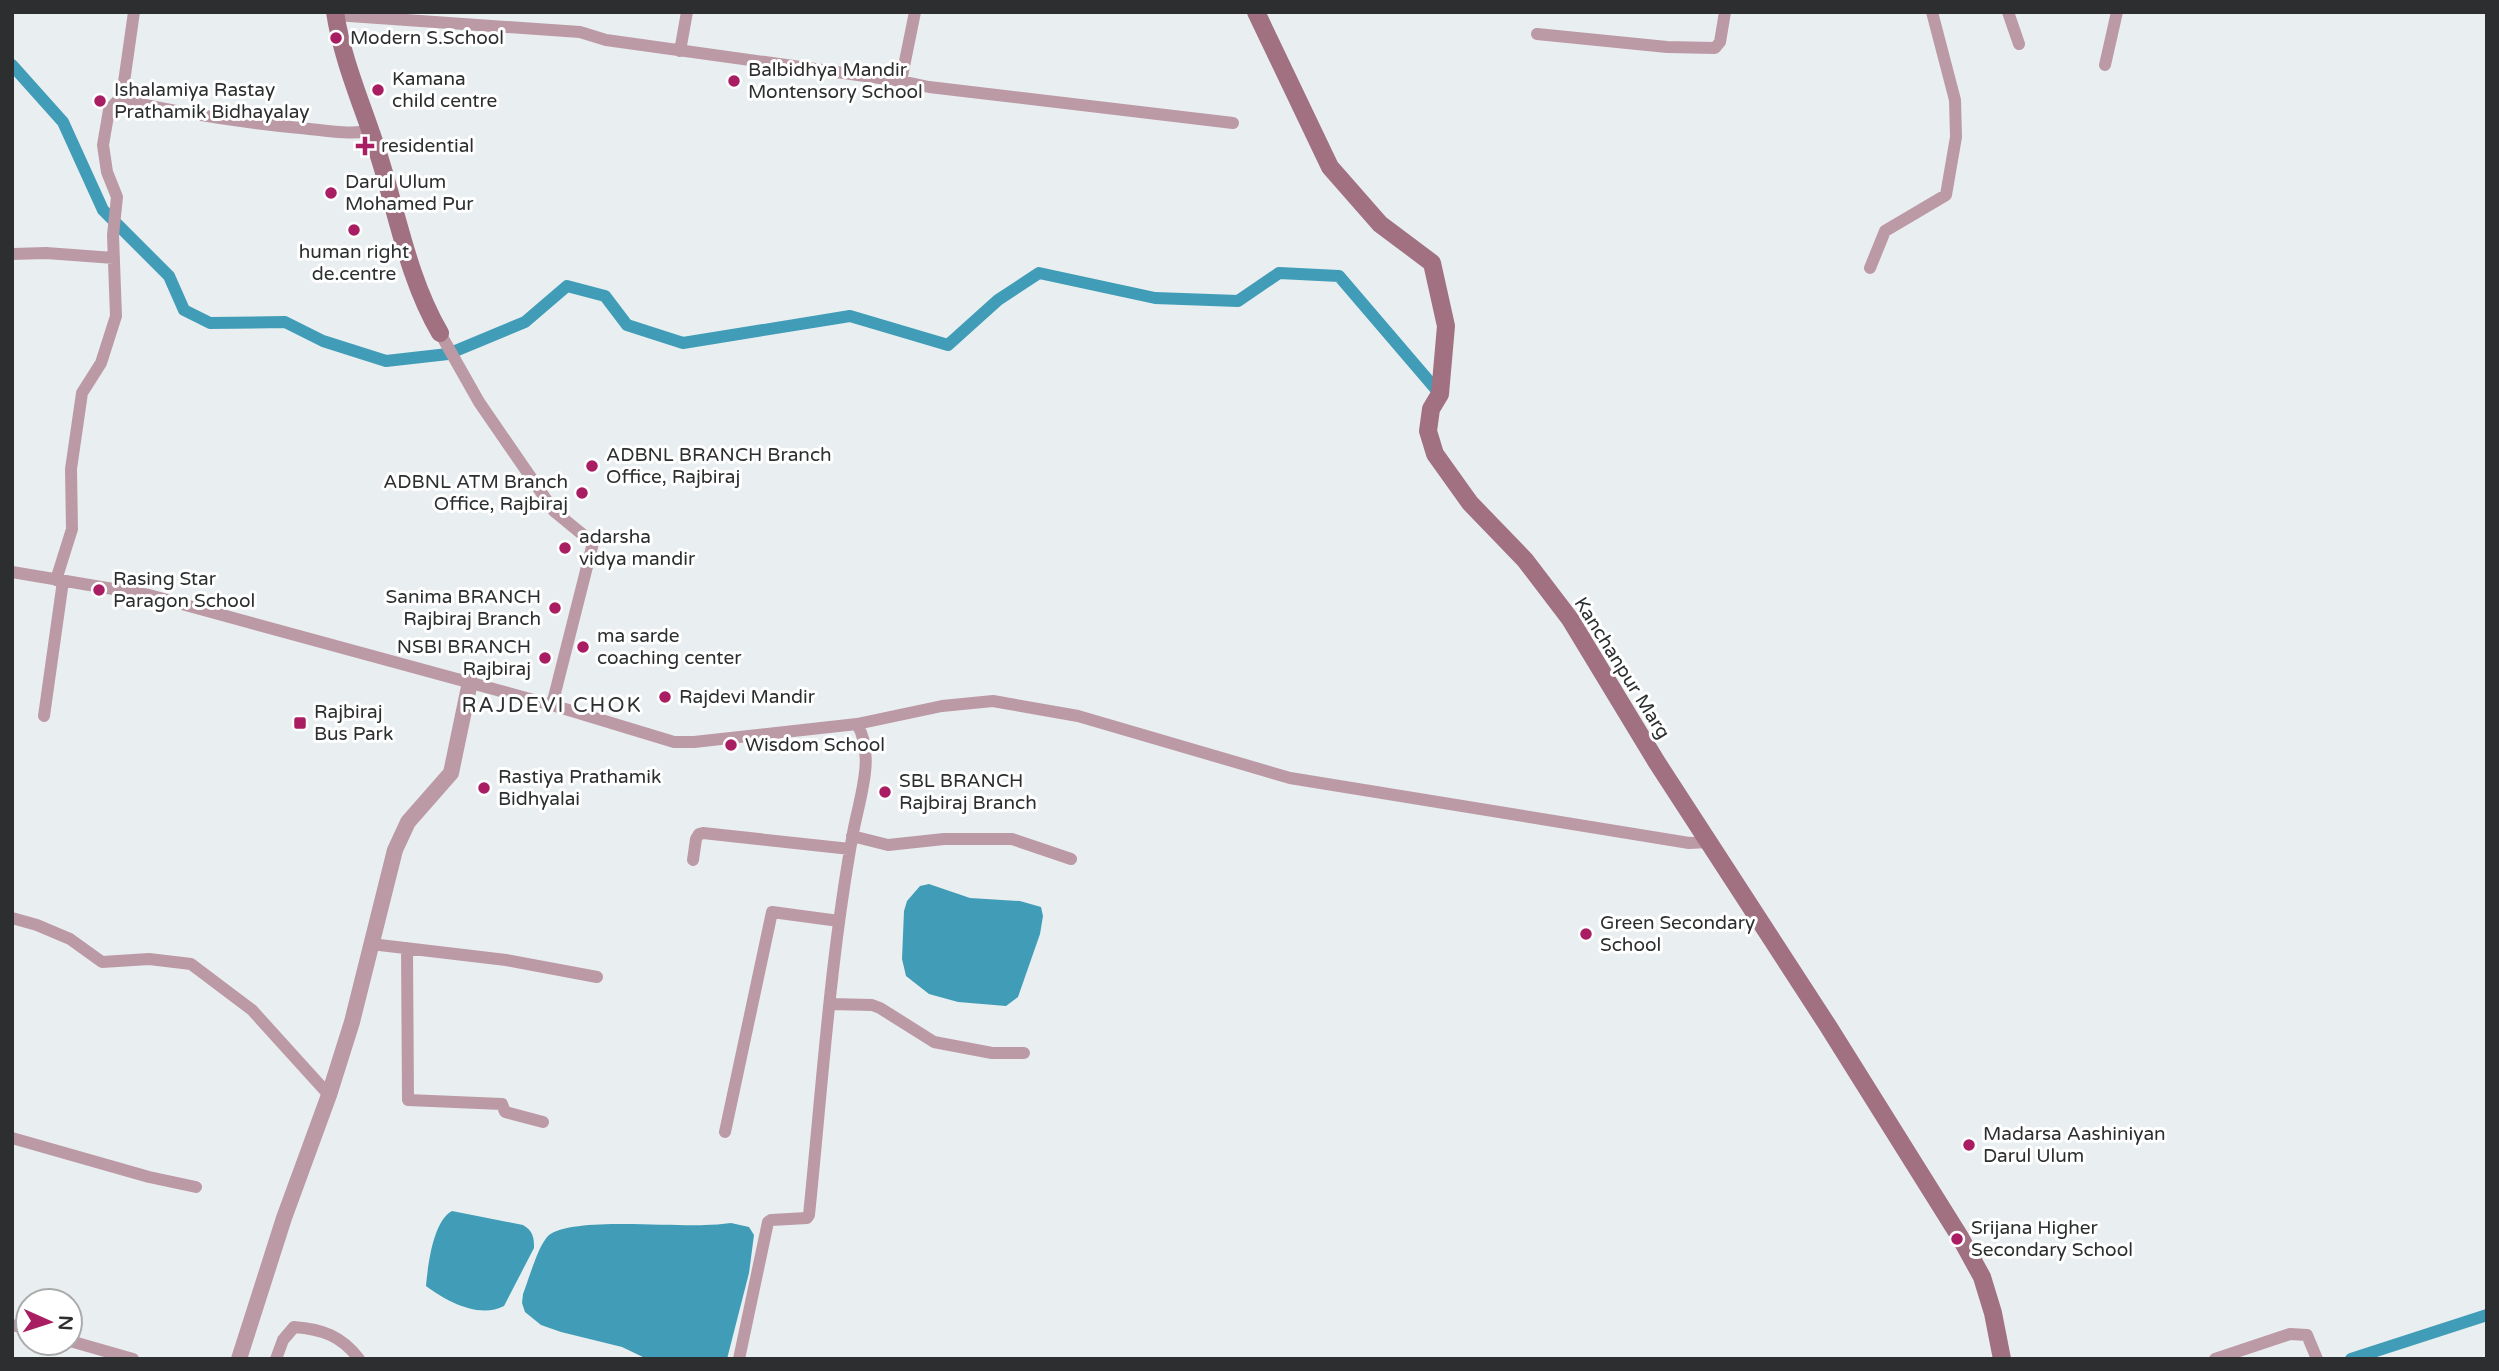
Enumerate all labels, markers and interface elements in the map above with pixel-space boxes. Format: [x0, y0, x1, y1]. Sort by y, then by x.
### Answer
place label: Modern S.School [350, 27, 504, 49]
marker: Modern S.School [328, 30, 344, 46]
place label: Balbidhya Mandir Montensory School [748, 59, 923, 103]
place label: Kamana child centre [392, 68, 497, 112]
marker: Balbidhya Mandir Montensory School [726, 73, 742, 89]
place label: Ishalamiya Rastay Prathamik Bidhayalay [114, 79, 309, 123]
marker: Kamana child centre [370, 82, 386, 98]
marker: Ishalamiya Rastay Prathamik Bidhayalay [92, 93, 108, 109]
place label: residential [381, 135, 474, 157]
marker: residential [355, 136, 375, 156]
place label: Darul Ulum Mohamed Pur [345, 171, 474, 215]
marker: Darul Ulum Mohamed Pur [323, 185, 339, 201]
marker: human right de.centre [346, 222, 362, 238]
place label: human right de.centre [299, 241, 409, 285]
place label: ADBNL BRANCH Branch Office, Rajbiraj [606, 444, 832, 488]
marker: ADBNL BRANCH Branch Office, Rajbiraj [584, 458, 600, 474]
place label: ADBNL ATM Branch Office, Rajbiraj [383, 471, 568, 515]
marker: ADBNL ATM Branch Office, Rajbiraj [574, 485, 590, 501]
place label: adarsha vidya mandir [579, 526, 696, 570]
marker: adarsha vidya mandir [557, 540, 573, 556]
place label: Rasing Star Paragon School [113, 568, 255, 612]
marker: Rasing Star Paragon School [91, 582, 107, 598]
place label: Sanima BRANCH Rajbiraj Branch [386, 586, 541, 630]
street label: Kanchanpur Marg [1570, 593, 1674, 743]
marker: Sanima BRANCH Rajbiraj Branch [547, 600, 563, 616]
place label: ma sarde coaching center [597, 625, 742, 669]
place label: NSBI BRANCH Rajbiraj [397, 636, 531, 680]
marker: ma sarde coaching center [575, 639, 591, 655]
marker: NSBI BRANCH Rajbiraj [537, 650, 553, 666]
place label: Rajdevi Mandir [679, 686, 816, 708]
marker: Rajdevi Mandir [657, 689, 673, 705]
district label: RAJDEVI CHOK [461, 693, 643, 718]
place label: Rajbiraj Bus Park [314, 701, 393, 745]
marker: Rajbiraj Bus Park [292, 715, 308, 731]
place label: Wisdom School [745, 734, 885, 756]
marker: Wisdom School [723, 737, 739, 753]
place label: Rastiya Prathamik Bidhyalai [498, 766, 661, 810]
place label: SBL BRANCH Rajbiraj Branch [899, 770, 1037, 814]
marker: Rastiya Prathamik Bidhyalai [476, 780, 492, 796]
marker: SBL BRANCH Rajbiraj Branch [877, 784, 893, 800]
place label: Green Secondary School [1600, 912, 1755, 956]
marker: Green Secondary School [1578, 926, 1594, 942]
place label: Madarsa Aashiniyan Darul Ulum [1983, 1123, 2166, 1167]
marker: Madarsa Aashiniyan Darul Ulum [1961, 1137, 1977, 1153]
place label: Srijana Higher Secondary School [1971, 1217, 2133, 1261]
marker: Srijana Higher Secondary School [1949, 1231, 1965, 1247]
north arrow [14, 1287, 84, 1357]
text: N [54, 1315, 76, 1331]

